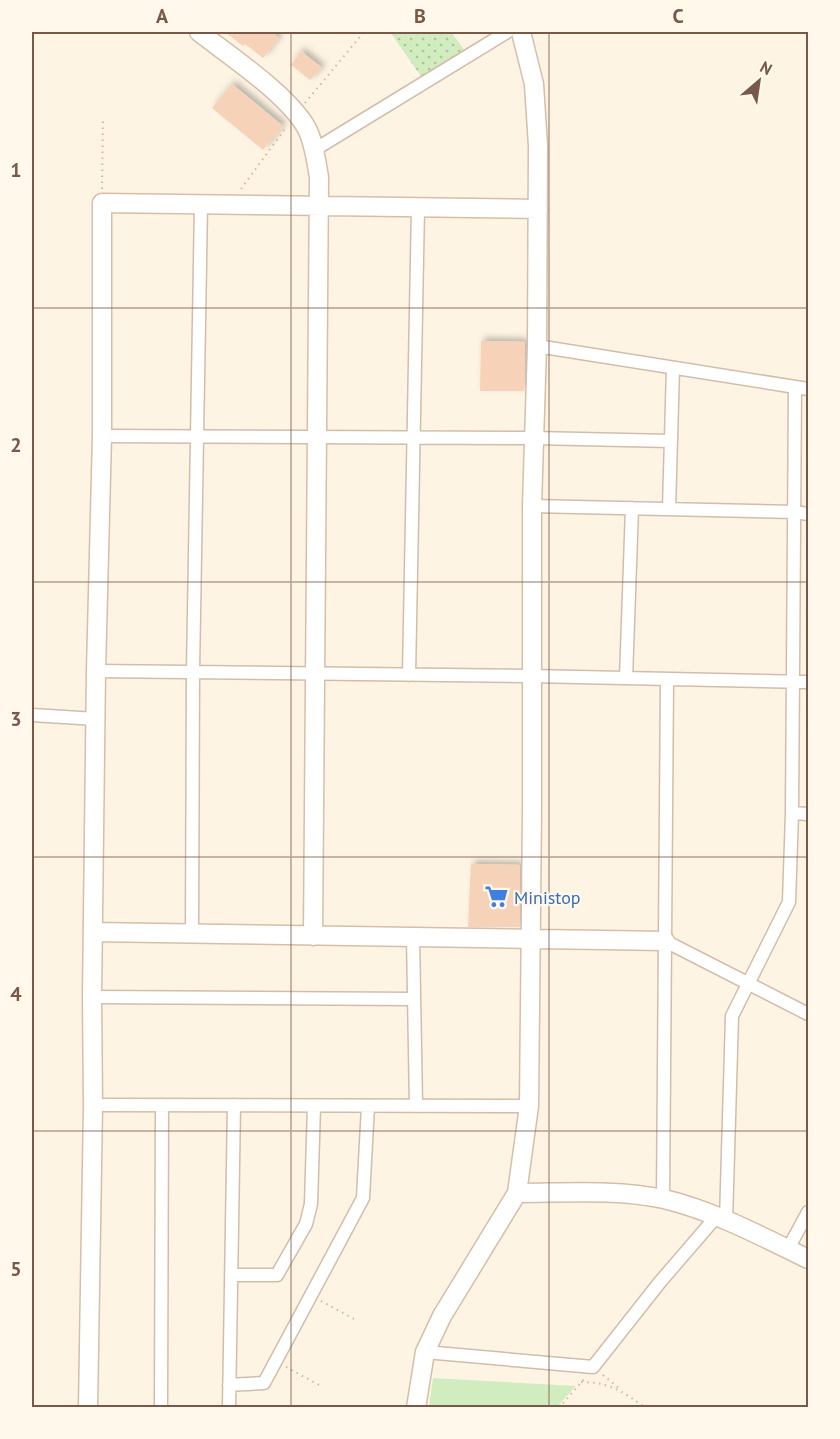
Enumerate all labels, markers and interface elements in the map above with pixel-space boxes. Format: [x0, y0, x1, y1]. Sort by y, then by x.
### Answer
text: A [156, 3, 169, 29]
text: B [414, 3, 426, 29]
text: C [672, 3, 684, 29]
north arrow [729, 51, 789, 111]
text: N [757, 57, 776, 79]
text: 1 [10, 157, 22, 183]
text: 2 [10, 432, 22, 458]
text: 3 [10, 706, 22, 732]
supermarket icon: Ministop [483, 884, 509, 910]
place label: Ministop [514, 886, 581, 909]
text: 4 [10, 981, 22, 1007]
text: 5 [10, 1256, 22, 1282]

